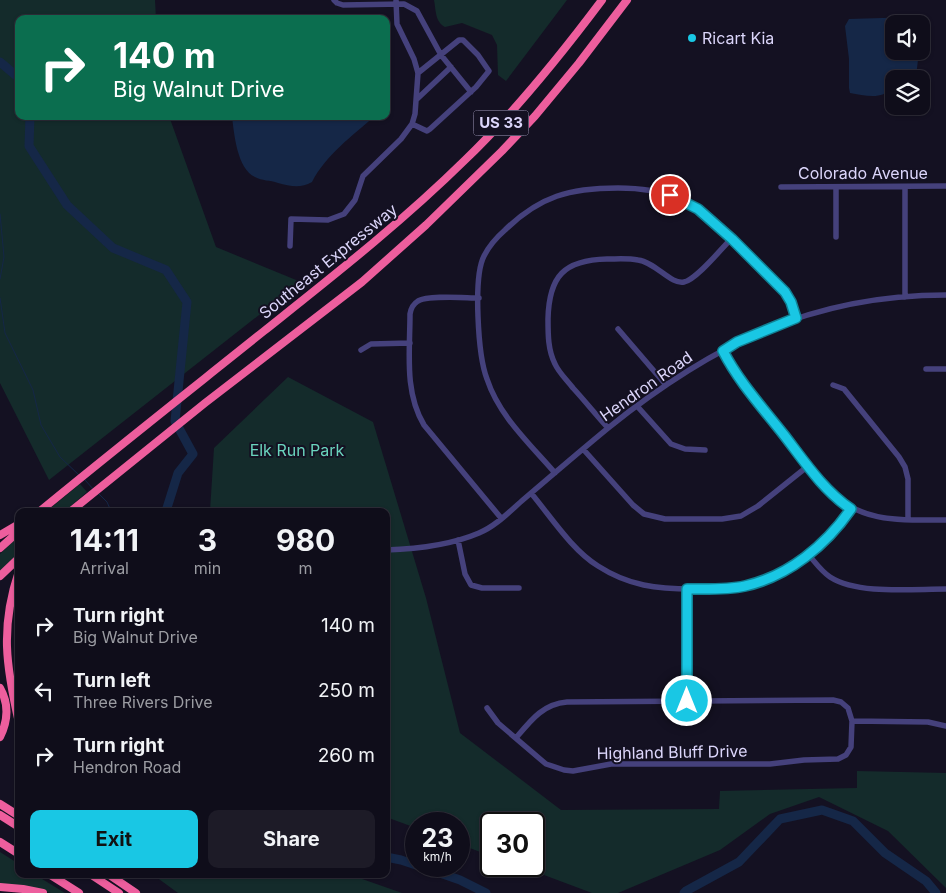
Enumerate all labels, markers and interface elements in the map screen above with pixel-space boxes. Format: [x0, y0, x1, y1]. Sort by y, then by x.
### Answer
map controls [885, 15, 930, 115]
button: sound [885, 15, 930, 60]
place label: Ricart Kia [702, 28, 774, 48]
marker: Ricart Kia [686, 32, 698, 44]
text: 140 m [113, 34, 216, 76]
icon: right [30, 35, 95, 100]
button: layers [885, 70, 930, 115]
text: Big Walnut Drive [113, 76, 285, 102]
road number: US 33 [474, 110, 528, 136]
street label: Colorado Avenue [798, 163, 928, 183]
pin [649, 174, 691, 216]
icon: arrive [656, 181, 684, 209]
street label: Southeast Expressway [255, 199, 401, 323]
street label: Hendron Road [596, 347, 696, 425]
park label: Elk Run Park [250, 440, 345, 460]
text: 14:11 [70, 522, 139, 558]
text: 3 [198, 522, 217, 558]
text: 980 [276, 522, 335, 558]
text: Arrival [80, 558, 129, 578]
text: min [194, 558, 221, 578]
text: m [299, 558, 313, 578]
text: Turn right [73, 604, 164, 627]
icon: right [30, 612, 58, 640]
text: 140 m [321, 614, 375, 637]
text: Big Walnut Drive [73, 627, 198, 647]
text: Turn left [73, 669, 151, 692]
position arrow [660, 674, 712, 726]
icon: left [30, 677, 58, 705]
text: 250 m [318, 679, 375, 702]
text: Three Rivers Drive [73, 692, 213, 712]
text: Turn right [73, 734, 164, 757]
street label: Highland Bluff Drive [596, 741, 748, 763]
icon: right [30, 742, 58, 770]
text: 260 m [318, 744, 375, 767]
text: Hendron Road [73, 757, 181, 777]
button: Exit [30, 810, 198, 868]
button: Share [208, 810, 375, 868]
speed limit sign: 30 [480, 812, 545, 877]
text: 23 [422, 823, 453, 853]
text: km/h [423, 849, 452, 864]

